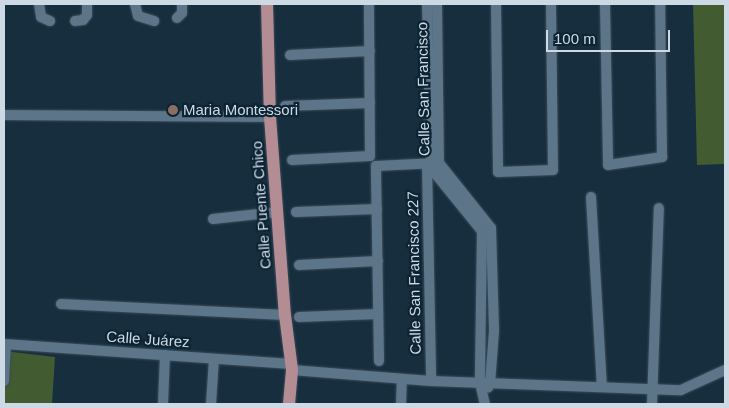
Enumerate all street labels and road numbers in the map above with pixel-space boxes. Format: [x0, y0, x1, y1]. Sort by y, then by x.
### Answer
street label: Calle San Francisco [413, 22, 433, 156]
street label: Calle Puente Chico [248, 140, 274, 270]
street label: Calle San Francisco 227 [404, 191, 424, 355]
street label: Calle Juárez [106, 327, 190, 351]

